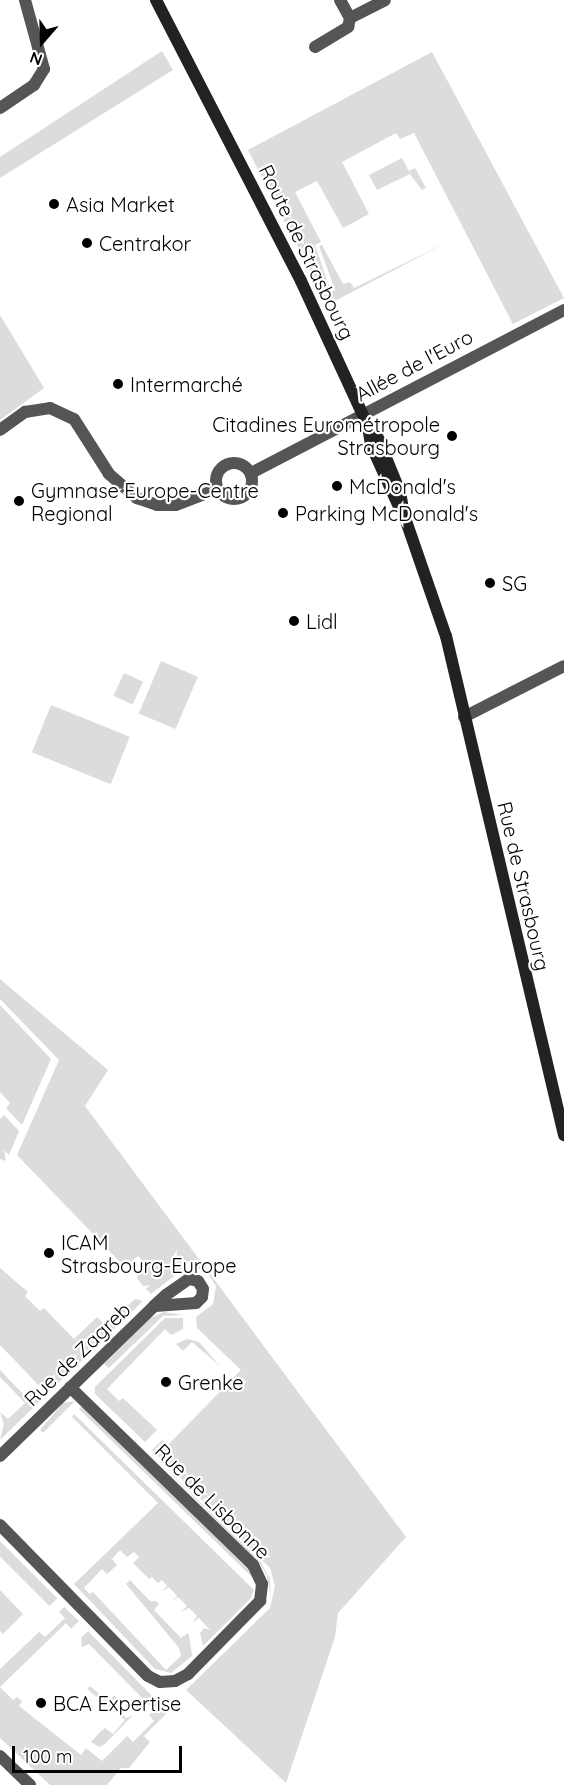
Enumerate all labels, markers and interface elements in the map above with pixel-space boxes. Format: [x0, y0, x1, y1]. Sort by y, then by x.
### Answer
north arrow [12, 12, 72, 72]
text: N [27, 48, 45, 70]
street label: Route de Strasbourg [254, 161, 360, 343]
place label: Asia Market [66, 192, 175, 216]
marker: Asia Market [47, 197, 61, 211]
place label: Centrakor [99, 231, 191, 255]
marker: Centrakor [80, 236, 94, 250]
street label: Allée de l'Euro [351, 324, 477, 406]
place label: Intermarché [130, 372, 243, 396]
marker: Intermarché [111, 377, 125, 391]
place label: Citadines Eurométropole Strasbourg [212, 412, 440, 459]
marker: Citadines Eurométropole Strasbourg [445, 429, 459, 443]
place label: McDonald's [349, 474, 456, 498]
place label: Gymnase Europe-Centre Regional [31, 478, 259, 525]
marker: McDonald's [330, 479, 344, 493]
marker: Gymnase Europe-Centre Regional [12, 494, 26, 508]
place label: Parking McDonald's [295, 501, 478, 525]
marker: Parking McDonald's [276, 506, 290, 520]
place label: SG [502, 571, 527, 595]
marker: SG [483, 576, 497, 590]
place label: Lidl [306, 609, 338, 633]
marker: Lidl [287, 614, 301, 628]
street label: Rue de Strasbourg [493, 799, 555, 973]
place label: ICAM Strasbourg-Europe [61, 1230, 237, 1277]
marker: ICAM Strasbourg-Europe [42, 1246, 56, 1260]
street label: Rue de Zagreb [19, 1297, 135, 1411]
place label: Grenke [178, 1370, 244, 1394]
marker: Grenke [159, 1375, 173, 1389]
street label: Rue de Lisbonne [150, 1438, 276, 1564]
place label: BCA Expertise [53, 1691, 181, 1715]
marker: BCA Expertise [34, 1696, 48, 1710]
scale bar [15, 1734, 184, 1772]
text: 100 m [23, 1745, 72, 1768]

